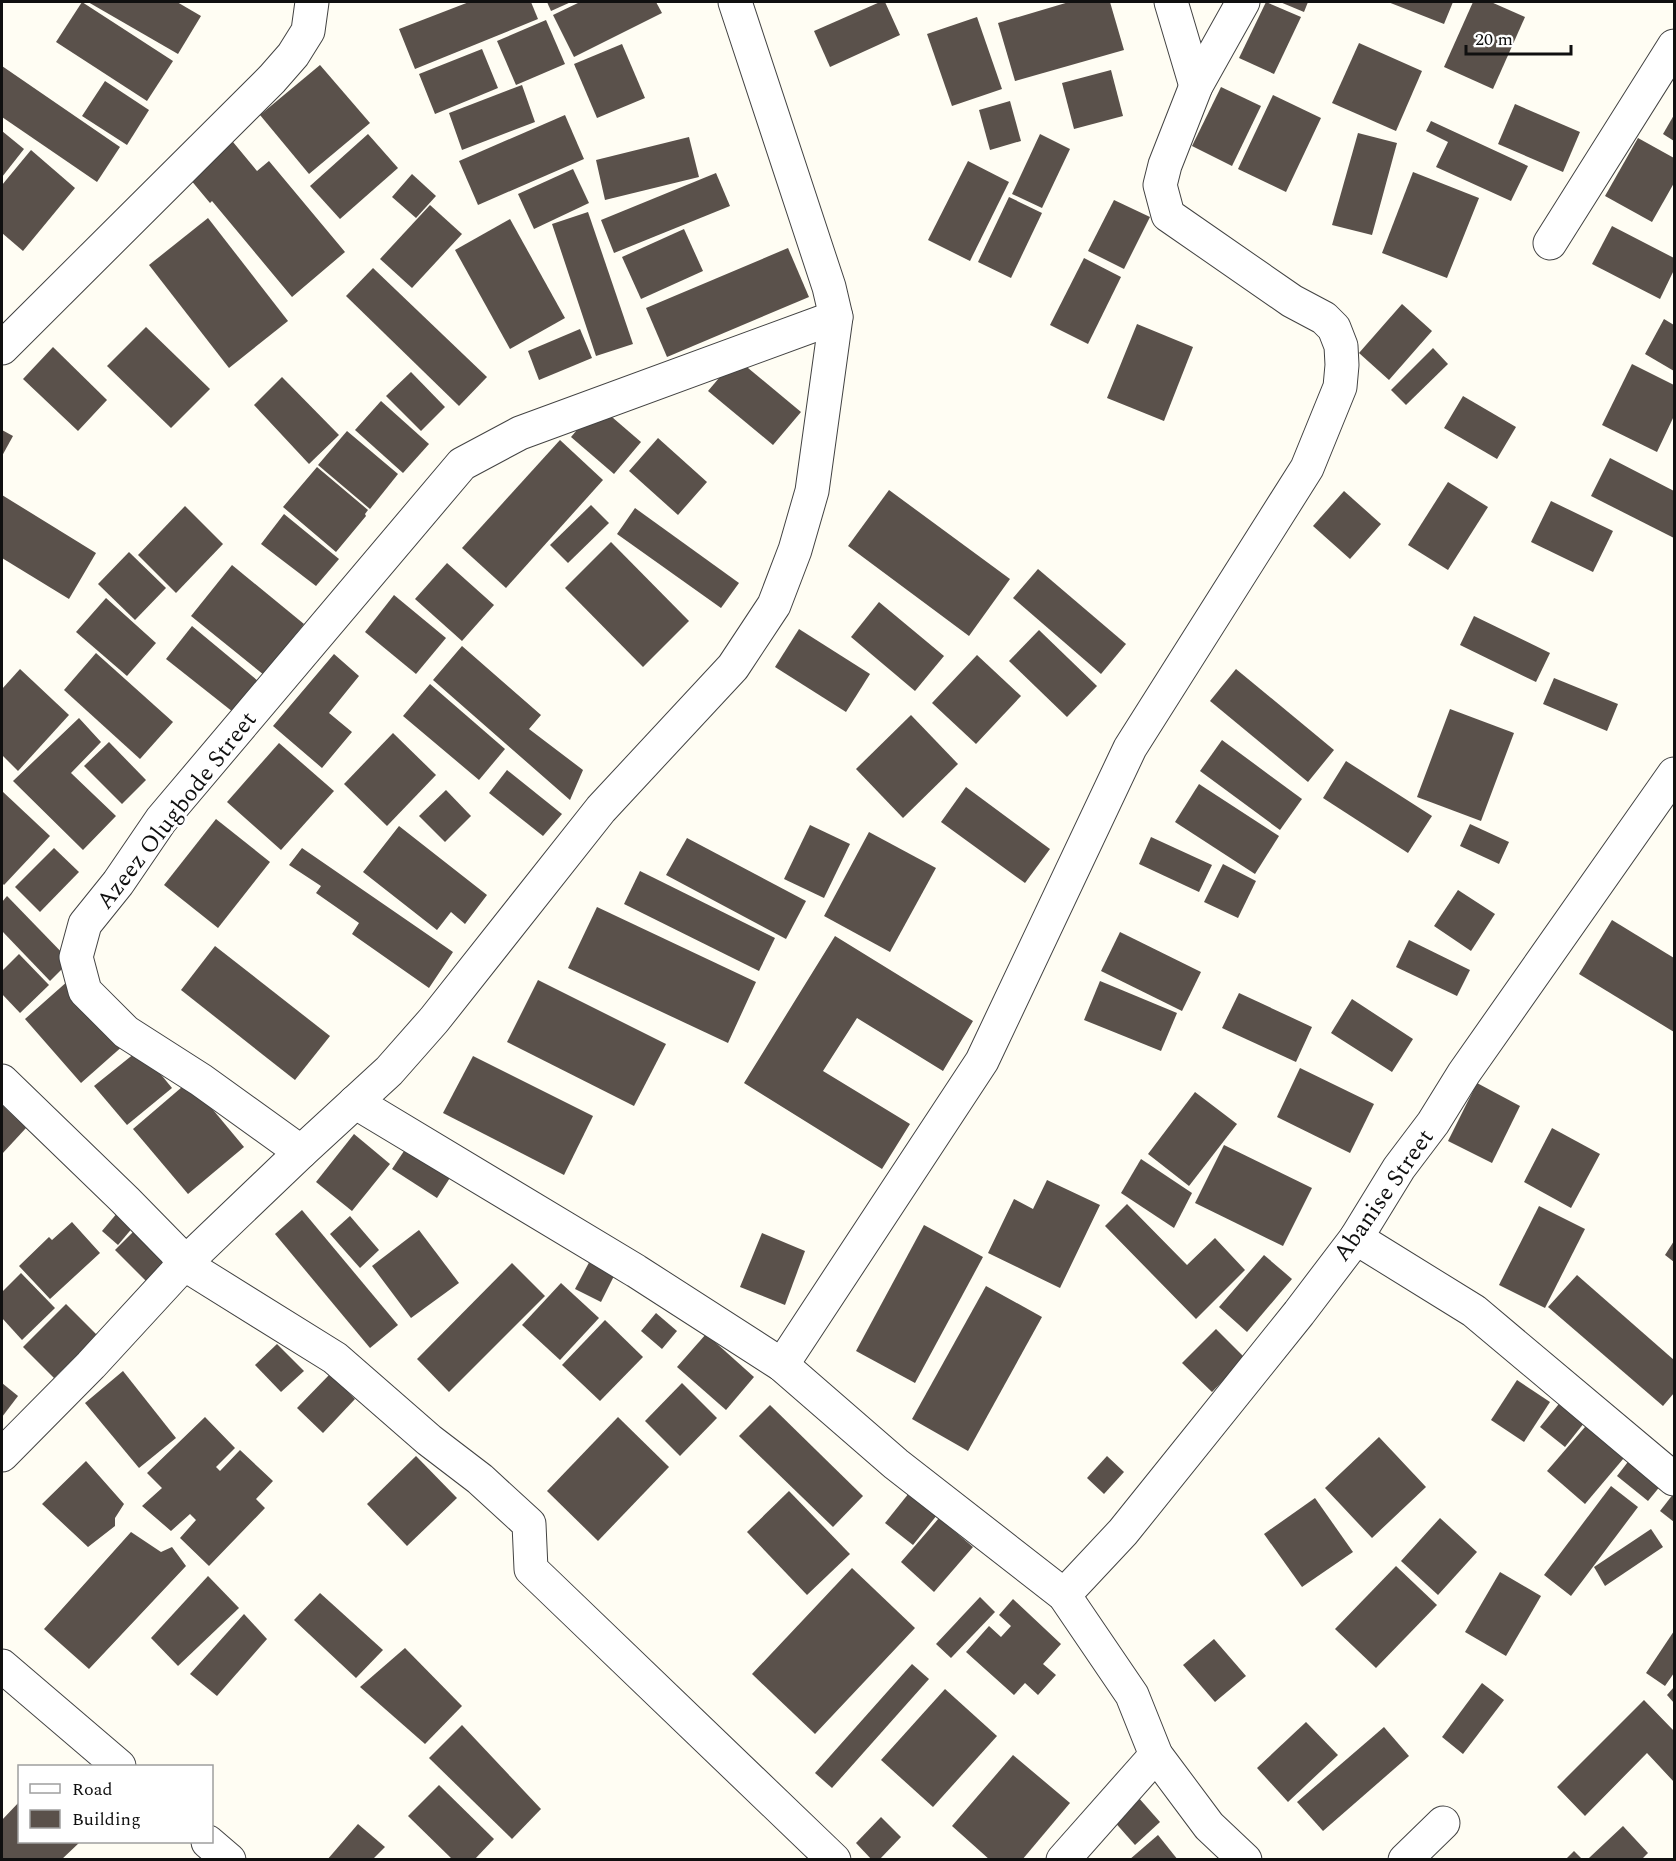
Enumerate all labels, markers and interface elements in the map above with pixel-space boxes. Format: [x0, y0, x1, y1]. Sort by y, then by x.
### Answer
scale bar [1466, 18, 1571, 56]
text: 20 m [1475, 26, 1513, 53]
street label: Azeez Olugbode Street [88, 704, 266, 918]
street label: Abanise Street [1325, 1122, 1443, 1269]
legend [18, 1765, 213, 1843]
text: Road [72, 1776, 113, 1803]
text: Building [72, 1806, 141, 1833]

